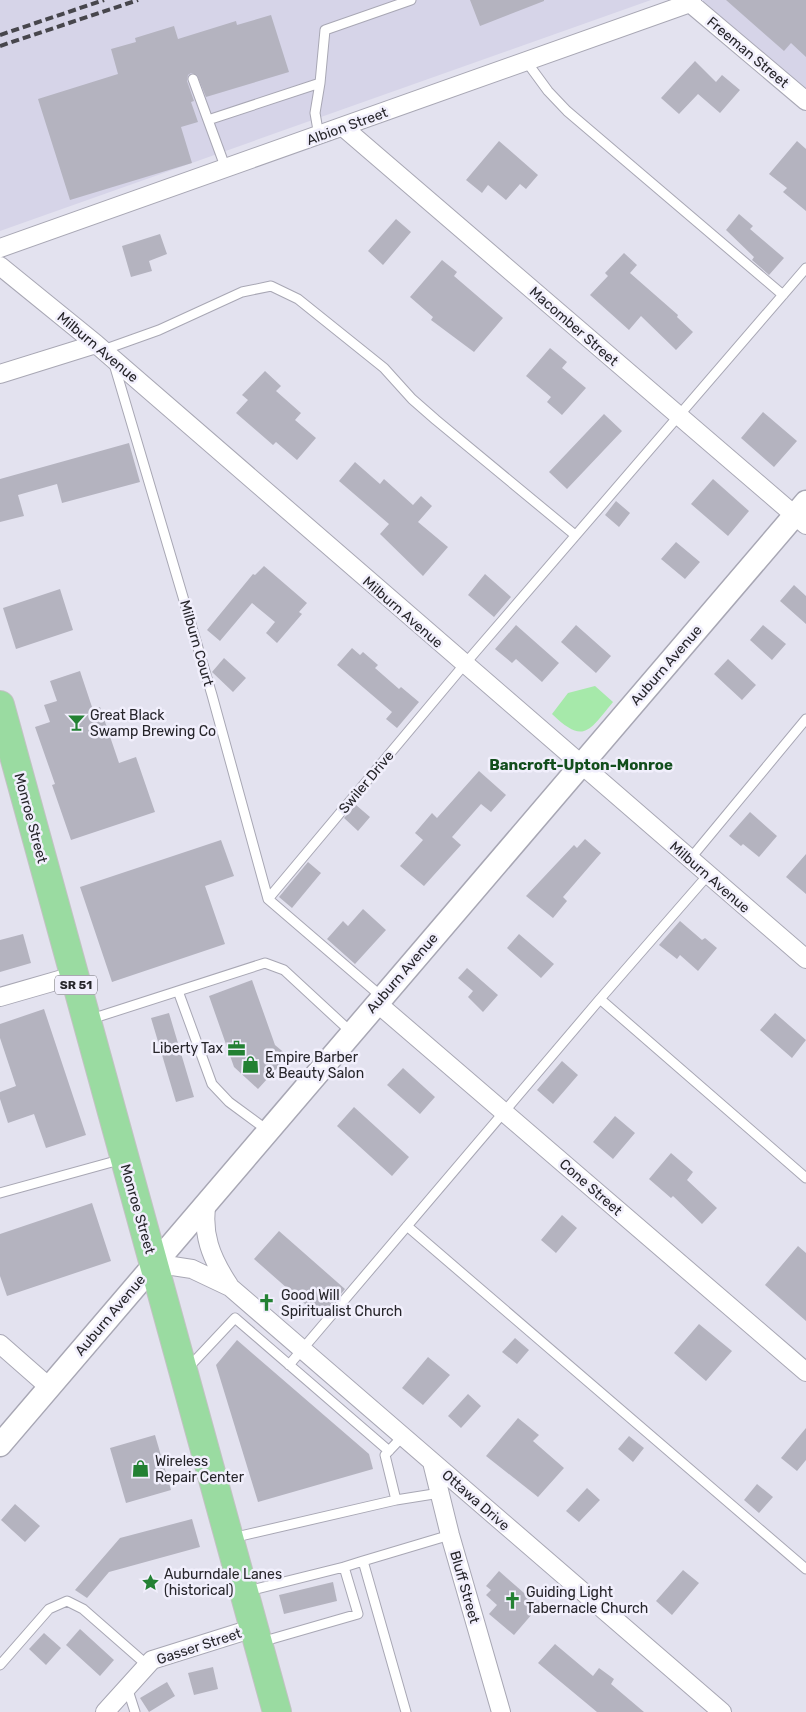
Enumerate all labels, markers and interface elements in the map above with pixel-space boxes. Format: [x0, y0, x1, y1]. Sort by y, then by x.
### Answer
street label: Freeman Street [703, 13, 792, 92]
street label: Albion Street [304, 104, 390, 149]
street label: Macomber Street [526, 283, 622, 370]
street label: Milburn Avenue [54, 309, 142, 386]
street label: Milburn Avenue [359, 573, 446, 652]
street label: Milburn Court [176, 598, 217, 689]
street label: Auburn Avenue [627, 622, 706, 709]
place label: Great Black Swamp Brewing Co [90, 707, 216, 740]
bar icon: Great Black Swamp Brewing Co [66, 713, 86, 733]
street label: Swiler Drive [335, 747, 398, 817]
district label: Bancroft-Upton-Monroe [489, 756, 673, 774]
street label: Monroe Street [10, 771, 51, 866]
street label: Milburn Avenue [666, 838, 753, 917]
street label: Auburn Avenue [363, 930, 442, 1017]
road number: SR 51 [55, 976, 97, 994]
office icon: Liberty Tax [227, 1038, 247, 1058]
place label: Liberty Tax [152, 1040, 223, 1057]
place label: Empire Barber & Beauty Salon [265, 1049, 364, 1082]
shop icon: Empire Barber & Beauty Salon [241, 1055, 261, 1075]
street label: Cone Street [556, 1156, 626, 1220]
street label: Monroe Street [117, 1162, 159, 1256]
street label: Auburn Avenue [72, 1271, 149, 1359]
place label: Good Will Spiritualist Church [281, 1287, 402, 1320]
church icon: Good Will Spiritualist Church [257, 1293, 277, 1313]
place label: Wireless Repair Center [155, 1453, 245, 1486]
shop icon: Wireless Repair Center [131, 1459, 151, 1479]
street label: Ottawa Drive [438, 1466, 513, 1534]
street label: Bluff Street [446, 1549, 483, 1626]
place label: Auburndale Lanes (historical) [164, 1566, 282, 1599]
place icon: Auburndale Lanes (historical) [140, 1572, 160, 1592]
place label: Guiding Light Tabernacle Church [526, 1584, 648, 1617]
church icon: Guiding Light Tabernacle Church [502, 1590, 522, 1610]
street label: Gasser Street [155, 1625, 244, 1668]

